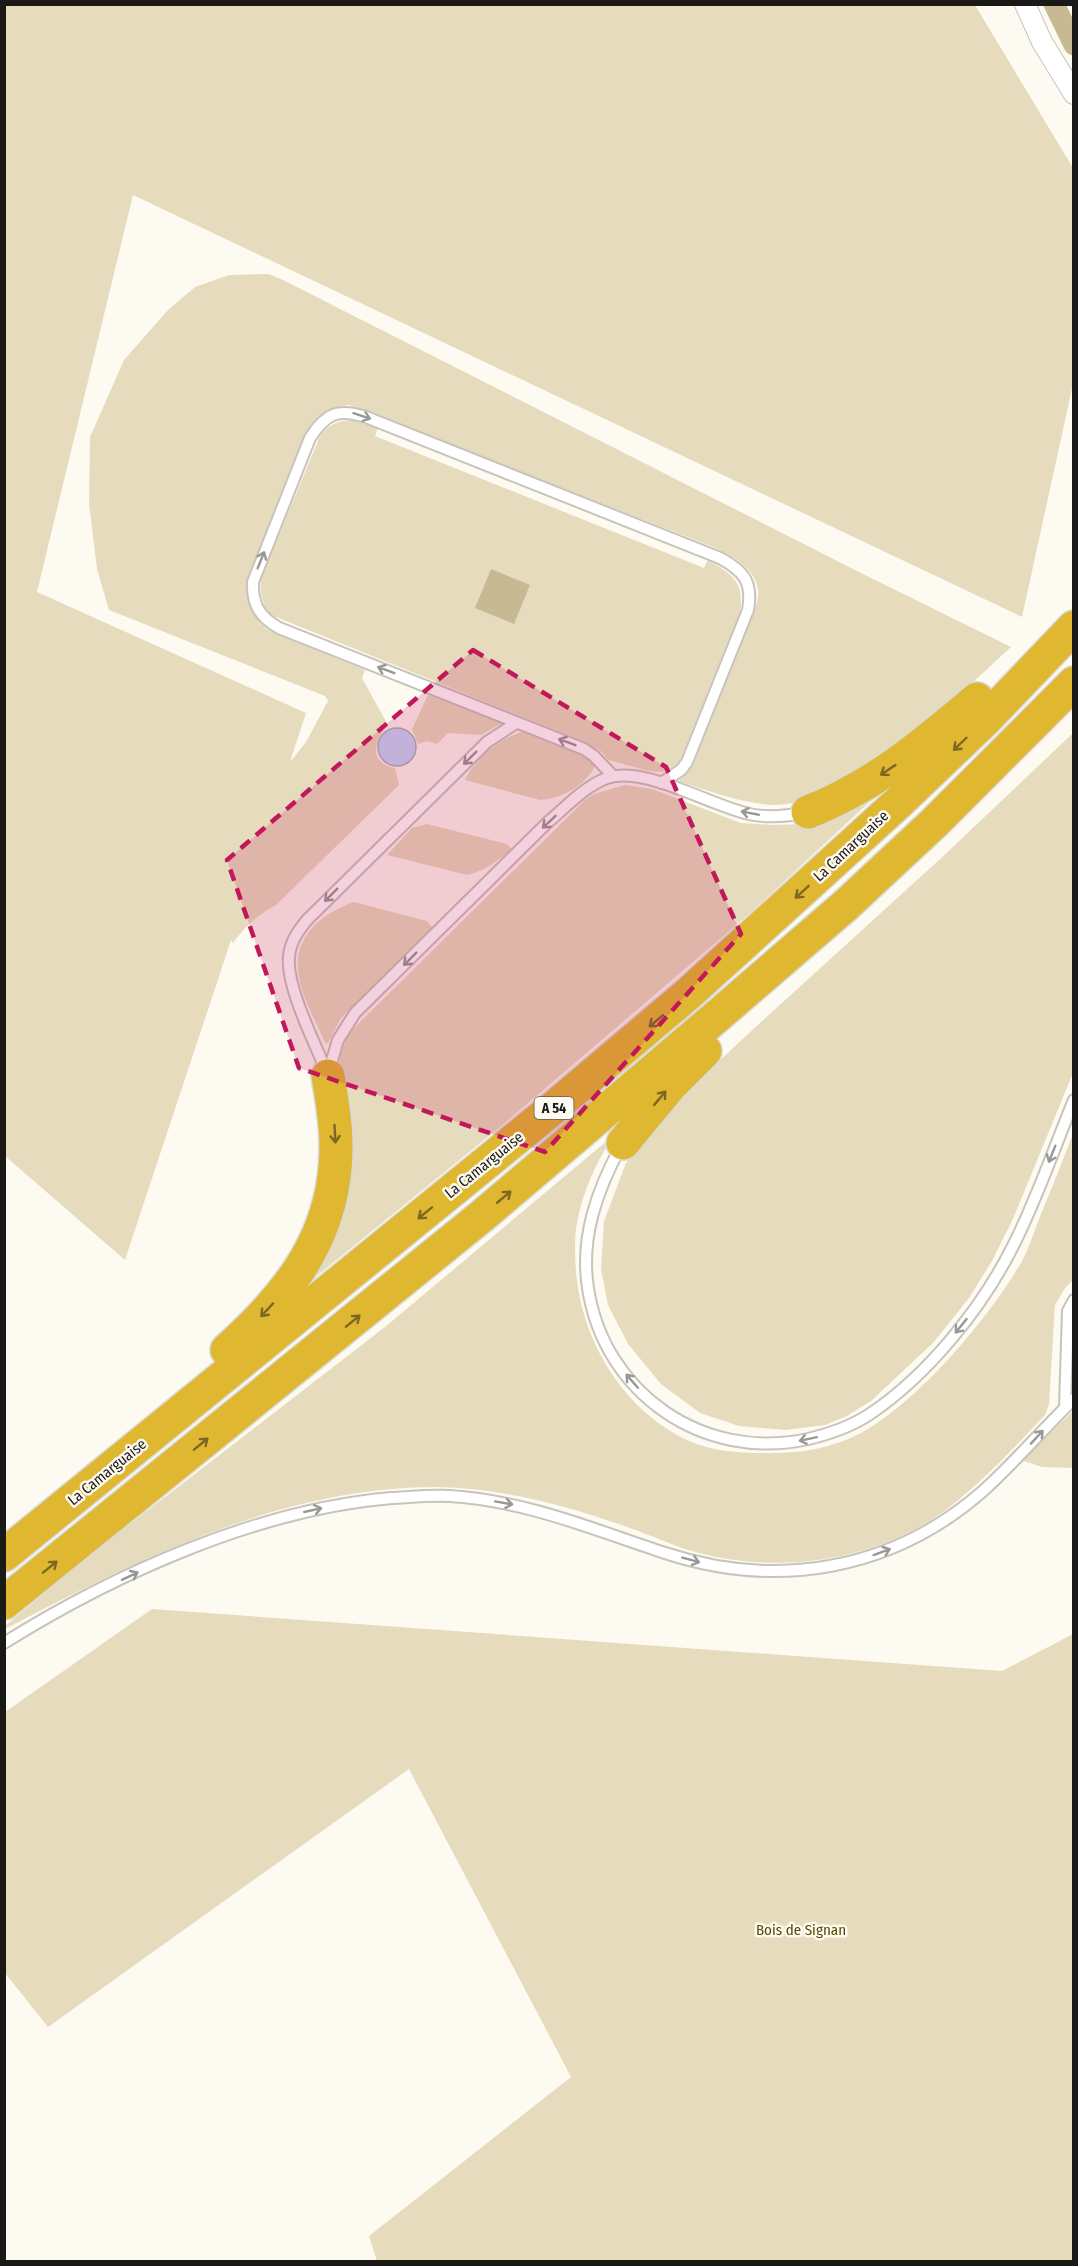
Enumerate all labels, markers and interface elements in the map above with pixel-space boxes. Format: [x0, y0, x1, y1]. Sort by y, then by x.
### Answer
one-way arrow [352, 411, 371, 422]
one-way arrow [256, 552, 267, 570]
one-way arrow [377, 664, 395, 675]
one-way arrow [558, 736, 577, 747]
one-way arrow [952, 737, 967, 751]
one-way arrow [462, 751, 477, 766]
one-way arrow [880, 764, 897, 776]
one-way arrow [741, 807, 760, 818]
street label: La Camarguaise [810, 807, 892, 885]
one-way arrow [542, 815, 557, 829]
one-way arrow [795, 885, 810, 899]
one-way arrow [324, 888, 339, 903]
one-way arrow [403, 951, 418, 966]
one-way arrow [649, 1014, 664, 1028]
one-way arrow [653, 1091, 667, 1106]
road number: A 54 [534, 1097, 574, 1119]
one-way arrow [330, 1123, 341, 1143]
street label: La Camarguaise [441, 1128, 527, 1202]
one-way arrow [1046, 1144, 1057, 1163]
one-way arrow [496, 1191, 512, 1204]
one-way arrow [417, 1206, 433, 1219]
one-way arrow [260, 1302, 274, 1317]
one-way arrow [345, 1314, 361, 1327]
one-way arrow [955, 1317, 968, 1333]
one-way arrow [625, 1374, 639, 1389]
one-way arrow [1030, 1429, 1044, 1444]
one-way arrow [798, 1433, 817, 1445]
street label: La Camarguaise [64, 1435, 150, 1509]
one-way arrow [193, 1437, 209, 1450]
one-way arrow [494, 1497, 514, 1508]
one-way arrow [304, 1504, 323, 1516]
one-way arrow [872, 1545, 891, 1556]
one-way arrow [681, 1554, 700, 1566]
one-way arrow [42, 1560, 58, 1573]
one-way arrow [121, 1569, 139, 1581]
park label: Bois de Signan [756, 1921, 846, 1939]

